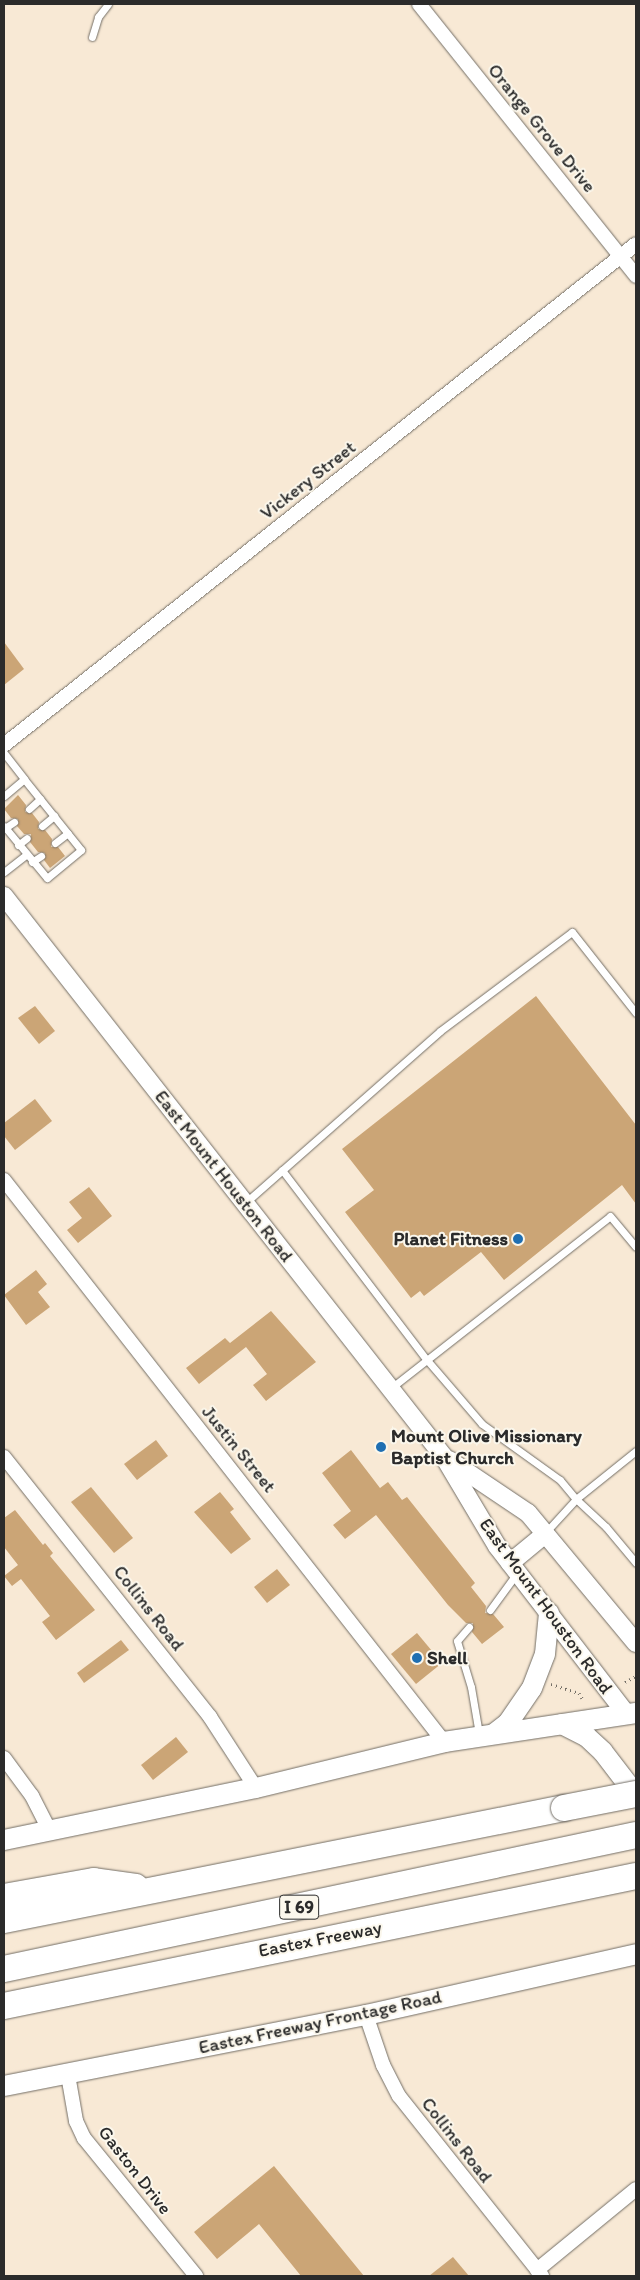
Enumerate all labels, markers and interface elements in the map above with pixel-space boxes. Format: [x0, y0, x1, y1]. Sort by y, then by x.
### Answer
street label: Orange Grove Drive [483, 59, 601, 197]
street label: Vickery Street [256, 436, 360, 524]
street label: East Mount Houston Road [150, 1086, 298, 1266]
place label: Planet Fitness [393, 1228, 508, 1250]
marker: Planet Fitness [512, 1233, 524, 1245]
street label: Justin Street [197, 1401, 281, 1497]
place label: Mount Olive Missionary Baptist Church [391, 1425, 583, 1469]
marker: Mount Olive Missionary Baptist Church [375, 1441, 387, 1453]
street label: East Mount Houston Road [475, 1514, 617, 1698]
street label: Collins Road [109, 1561, 189, 1655]
place label: Shell [427, 1647, 468, 1669]
marker: Shell [411, 1652, 423, 1664]
road number: I 69 [279, 1891, 319, 1922]
street label: Eastex Freeway [256, 1916, 384, 1962]
street label: Eastex Freeway Frontage Road [197, 1985, 443, 2059]
street label: Collins Road [417, 2093, 497, 2187]
street label: Gaston Drive [93, 2121, 177, 2219]

